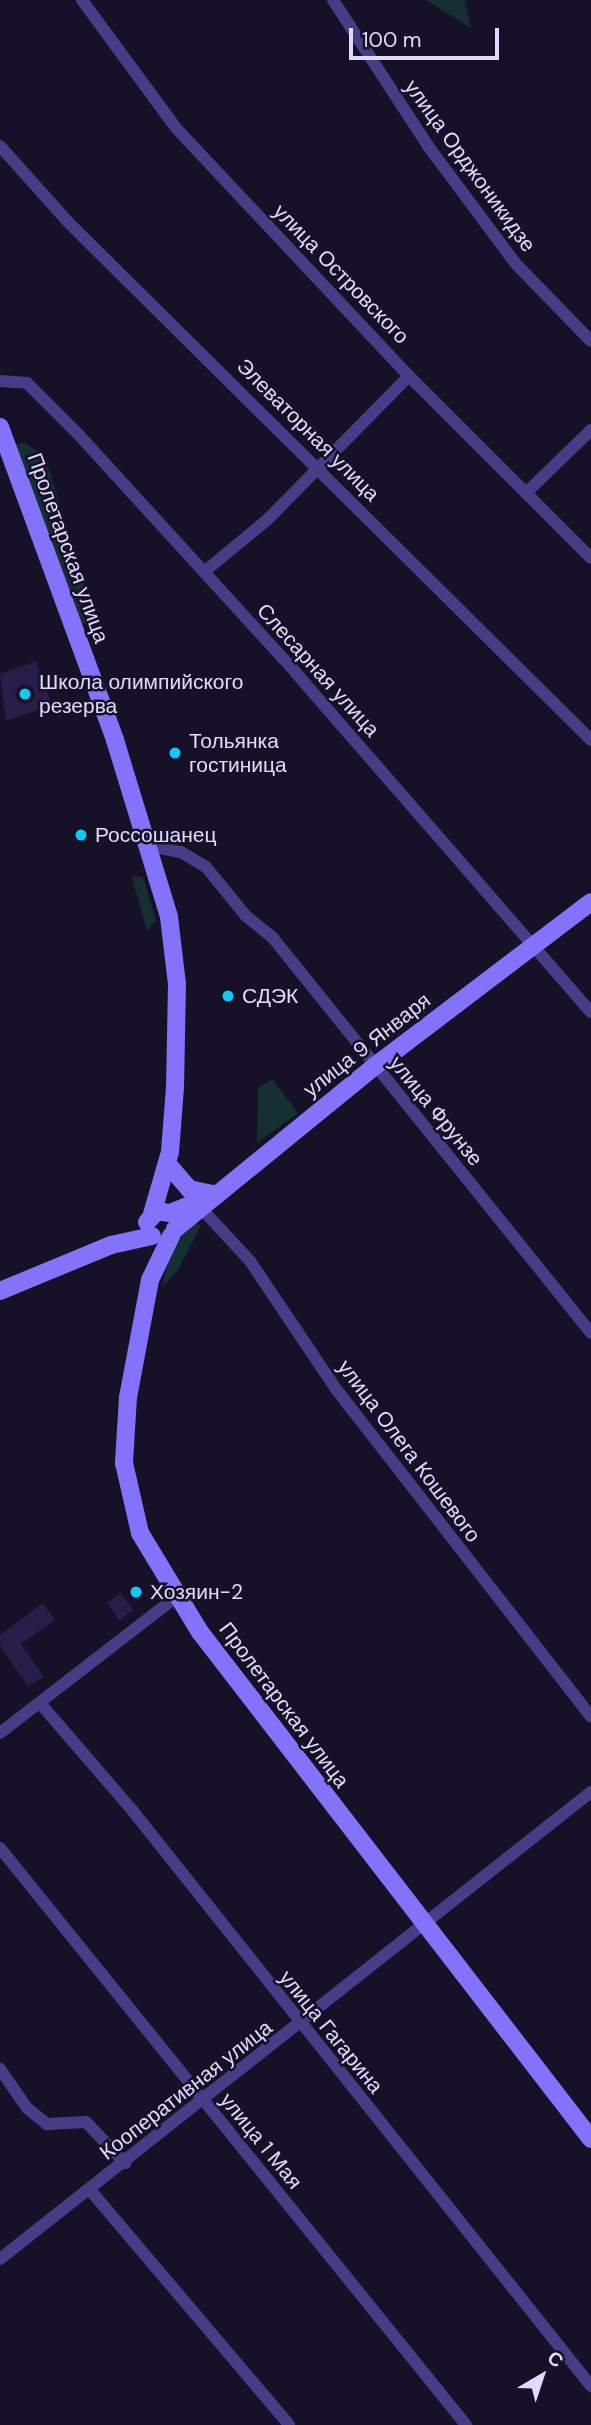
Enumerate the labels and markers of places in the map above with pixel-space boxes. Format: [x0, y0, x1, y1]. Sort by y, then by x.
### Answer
place label: Школа олимпийского резерва [39, 669, 243, 719]
marker: Школа олимпийского резерва [17, 686, 33, 702]
place label: Тольянка гостиница [189, 728, 287, 778]
marker: Тольянка гостиница [167, 745, 183, 761]
place label: Россошанец [95, 822, 217, 848]
marker: Россошанец [73, 827, 89, 843]
place label: СДЭК [242, 983, 298, 1009]
marker: СДЭК [220, 988, 236, 1004]
place label: Хозяин-2 [150, 1579, 243, 1605]
marker: Хозяин-2 [128, 1584, 144, 1600]

